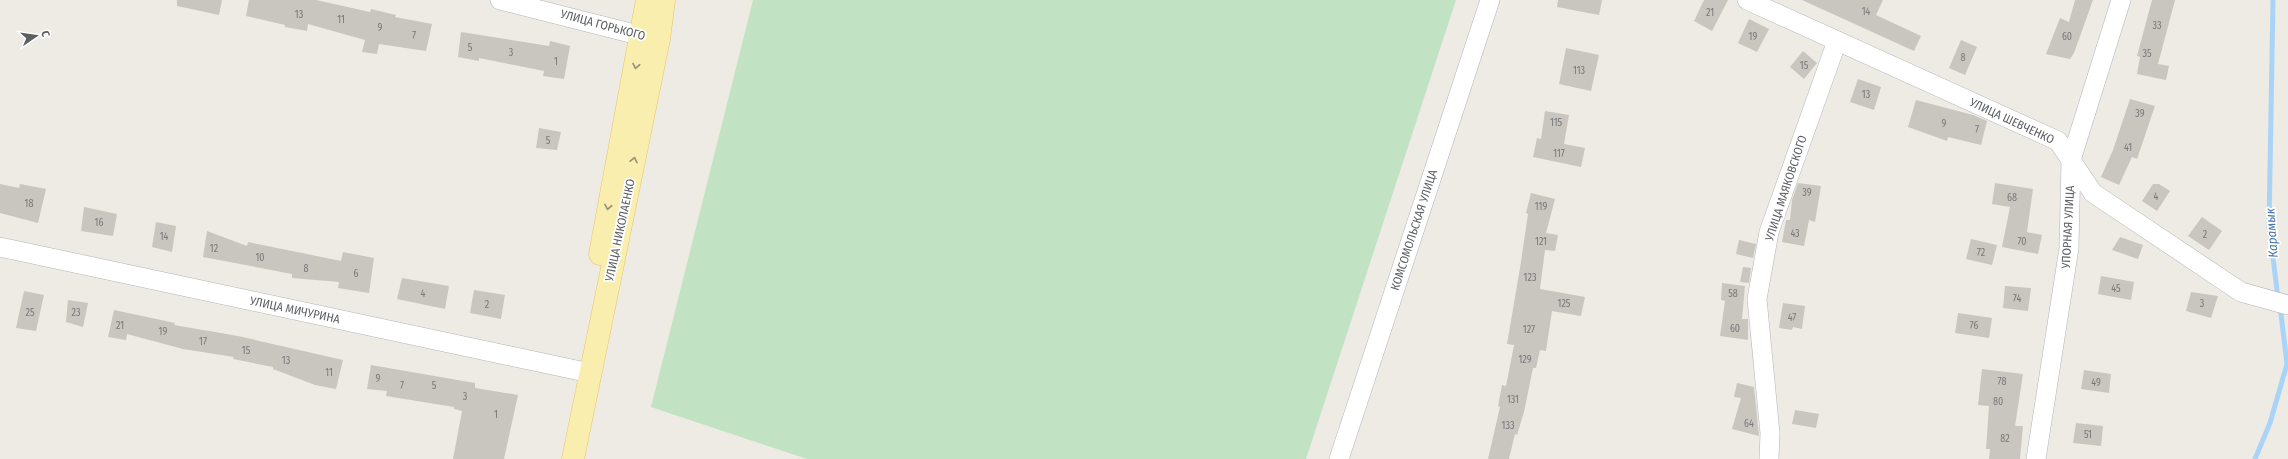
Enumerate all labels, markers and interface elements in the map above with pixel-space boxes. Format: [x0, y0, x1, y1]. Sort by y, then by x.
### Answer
house number: 14 [1862, 6, 1871, 18]
street label: УЛИЦА ГОРЬКОГО [558, 7, 647, 43]
house number: 21 [1706, 7, 1714, 19]
house number: 13 [295, 9, 304, 21]
house number: 11 [337, 14, 345, 26]
north arrow [16, 16, 56, 56]
house number: 33 [2152, 20, 2162, 32]
house number: 9 [378, 22, 383, 34]
text: С [38, 30, 52, 38]
house number: 7 [412, 30, 416, 42]
house number: 19 [1749, 31, 1758, 43]
house number: 60 [2062, 31, 2072, 43]
house number: 5 [468, 42, 473, 54]
house number: 3 [509, 47, 514, 59]
house number: 35 [2142, 48, 2152, 60]
house number: 8 [1961, 52, 1966, 64]
house number: 1 [554, 56, 558, 68]
house number: 15 [1800, 60, 1809, 72]
one-way arrow [633, 63, 641, 69]
house number: 113 [1573, 65, 1586, 77]
house number: 13 [1862, 89, 1871, 101]
street label: УЛИЦА ШЕВЧЕНКО [1967, 95, 2056, 147]
house number: 39 [2135, 108, 2145, 120]
house number: 115 [1550, 117, 1563, 129]
house number: 9 [1942, 118, 1947, 130]
house number: 7 [1975, 124, 1979, 136]
street label: УЛИЦА МАЯКОВСКОГО [1762, 133, 1810, 244]
house number: 5 [546, 135, 551, 147]
house number: 41 [2124, 142, 2132, 154]
house number: 117 [1553, 148, 1565, 160]
one-way arrow [630, 157, 638, 163]
street label: КОМСОМОЛЬСКАЯ УЛИЦА [1388, 167, 1440, 292]
street label: УЛИЦА НИКОЛАЕНКО [602, 177, 638, 284]
street label: УПОРНАЯ УЛИЦА [2059, 184, 2077, 270]
house number: 39 [1802, 187, 1812, 199]
house number: 4 [2154, 191, 2159, 203]
house number: 68 [2007, 192, 2017, 204]
house number: 18 [25, 198, 33, 210]
house number: 119 [1535, 201, 1547, 213]
one-way arrow [604, 204, 613, 210]
water label: Карамык [2262, 207, 2281, 258]
house number: 16 [95, 217, 103, 229]
house number: 43 [1790, 228, 1800, 240]
house number: 2 [2203, 229, 2208, 241]
house number: 14 [160, 231, 169, 243]
house number: 121 [1535, 236, 1547, 248]
house number: 70 [2017, 236, 2027, 248]
house number: 12 [210, 243, 219, 255]
house number: 72 [1977, 247, 1986, 259]
house number: 10 [255, 252, 265, 264]
house number: 8 [304, 263, 309, 275]
house number: 6 [354, 268, 359, 280]
house number: 123 [1524, 272, 1537, 284]
house number: 45 [2111, 283, 2121, 295]
house number: 4 [421, 288, 426, 300]
house number: 58 [1728, 288, 1738, 300]
street label: УЛИЦА МИЧУРИНА [248, 293, 342, 327]
house number: 74 [2013, 293, 2021, 305]
house number: 125 [1558, 298, 1571, 310]
house number: 3 [2200, 298, 2205, 310]
house number: 2 [485, 299, 490, 311]
house number: 25 [26, 307, 35, 319]
house number: 23 [72, 307, 81, 319]
house number: 47 [1788, 312, 1796, 324]
house number: 21 [116, 320, 124, 332]
house number: 76 [1970, 320, 1978, 332]
house number: 60 [1730, 323, 1740, 335]
house number: 127 [1523, 324, 1535, 336]
house number: 19 [159, 326, 168, 338]
house number: 17 [199, 336, 207, 348]
house number: 15 [242, 345, 251, 357]
house number: 129 [1518, 354, 1532, 366]
house number: 13 [282, 355, 291, 367]
house number: 11 [325, 367, 333, 379]
house number: 9 [376, 373, 381, 385]
house number: 78 [1998, 376, 2006, 388]
house number: 49 [2091, 377, 2101, 389]
house number: 7 [400, 380, 404, 392]
house number: 5 [432, 380, 437, 392]
house number: 3 [463, 391, 468, 403]
house number: 131 [1507, 394, 1519, 406]
house number: 80 [1993, 396, 2003, 408]
house number: 1 [494, 409, 498, 421]
house number: 64 [1744, 418, 1754, 430]
house number: 133 [1502, 420, 1515, 432]
house number: 51 [2084, 429, 2092, 441]
house number: 82 [2000, 433, 2010, 445]

